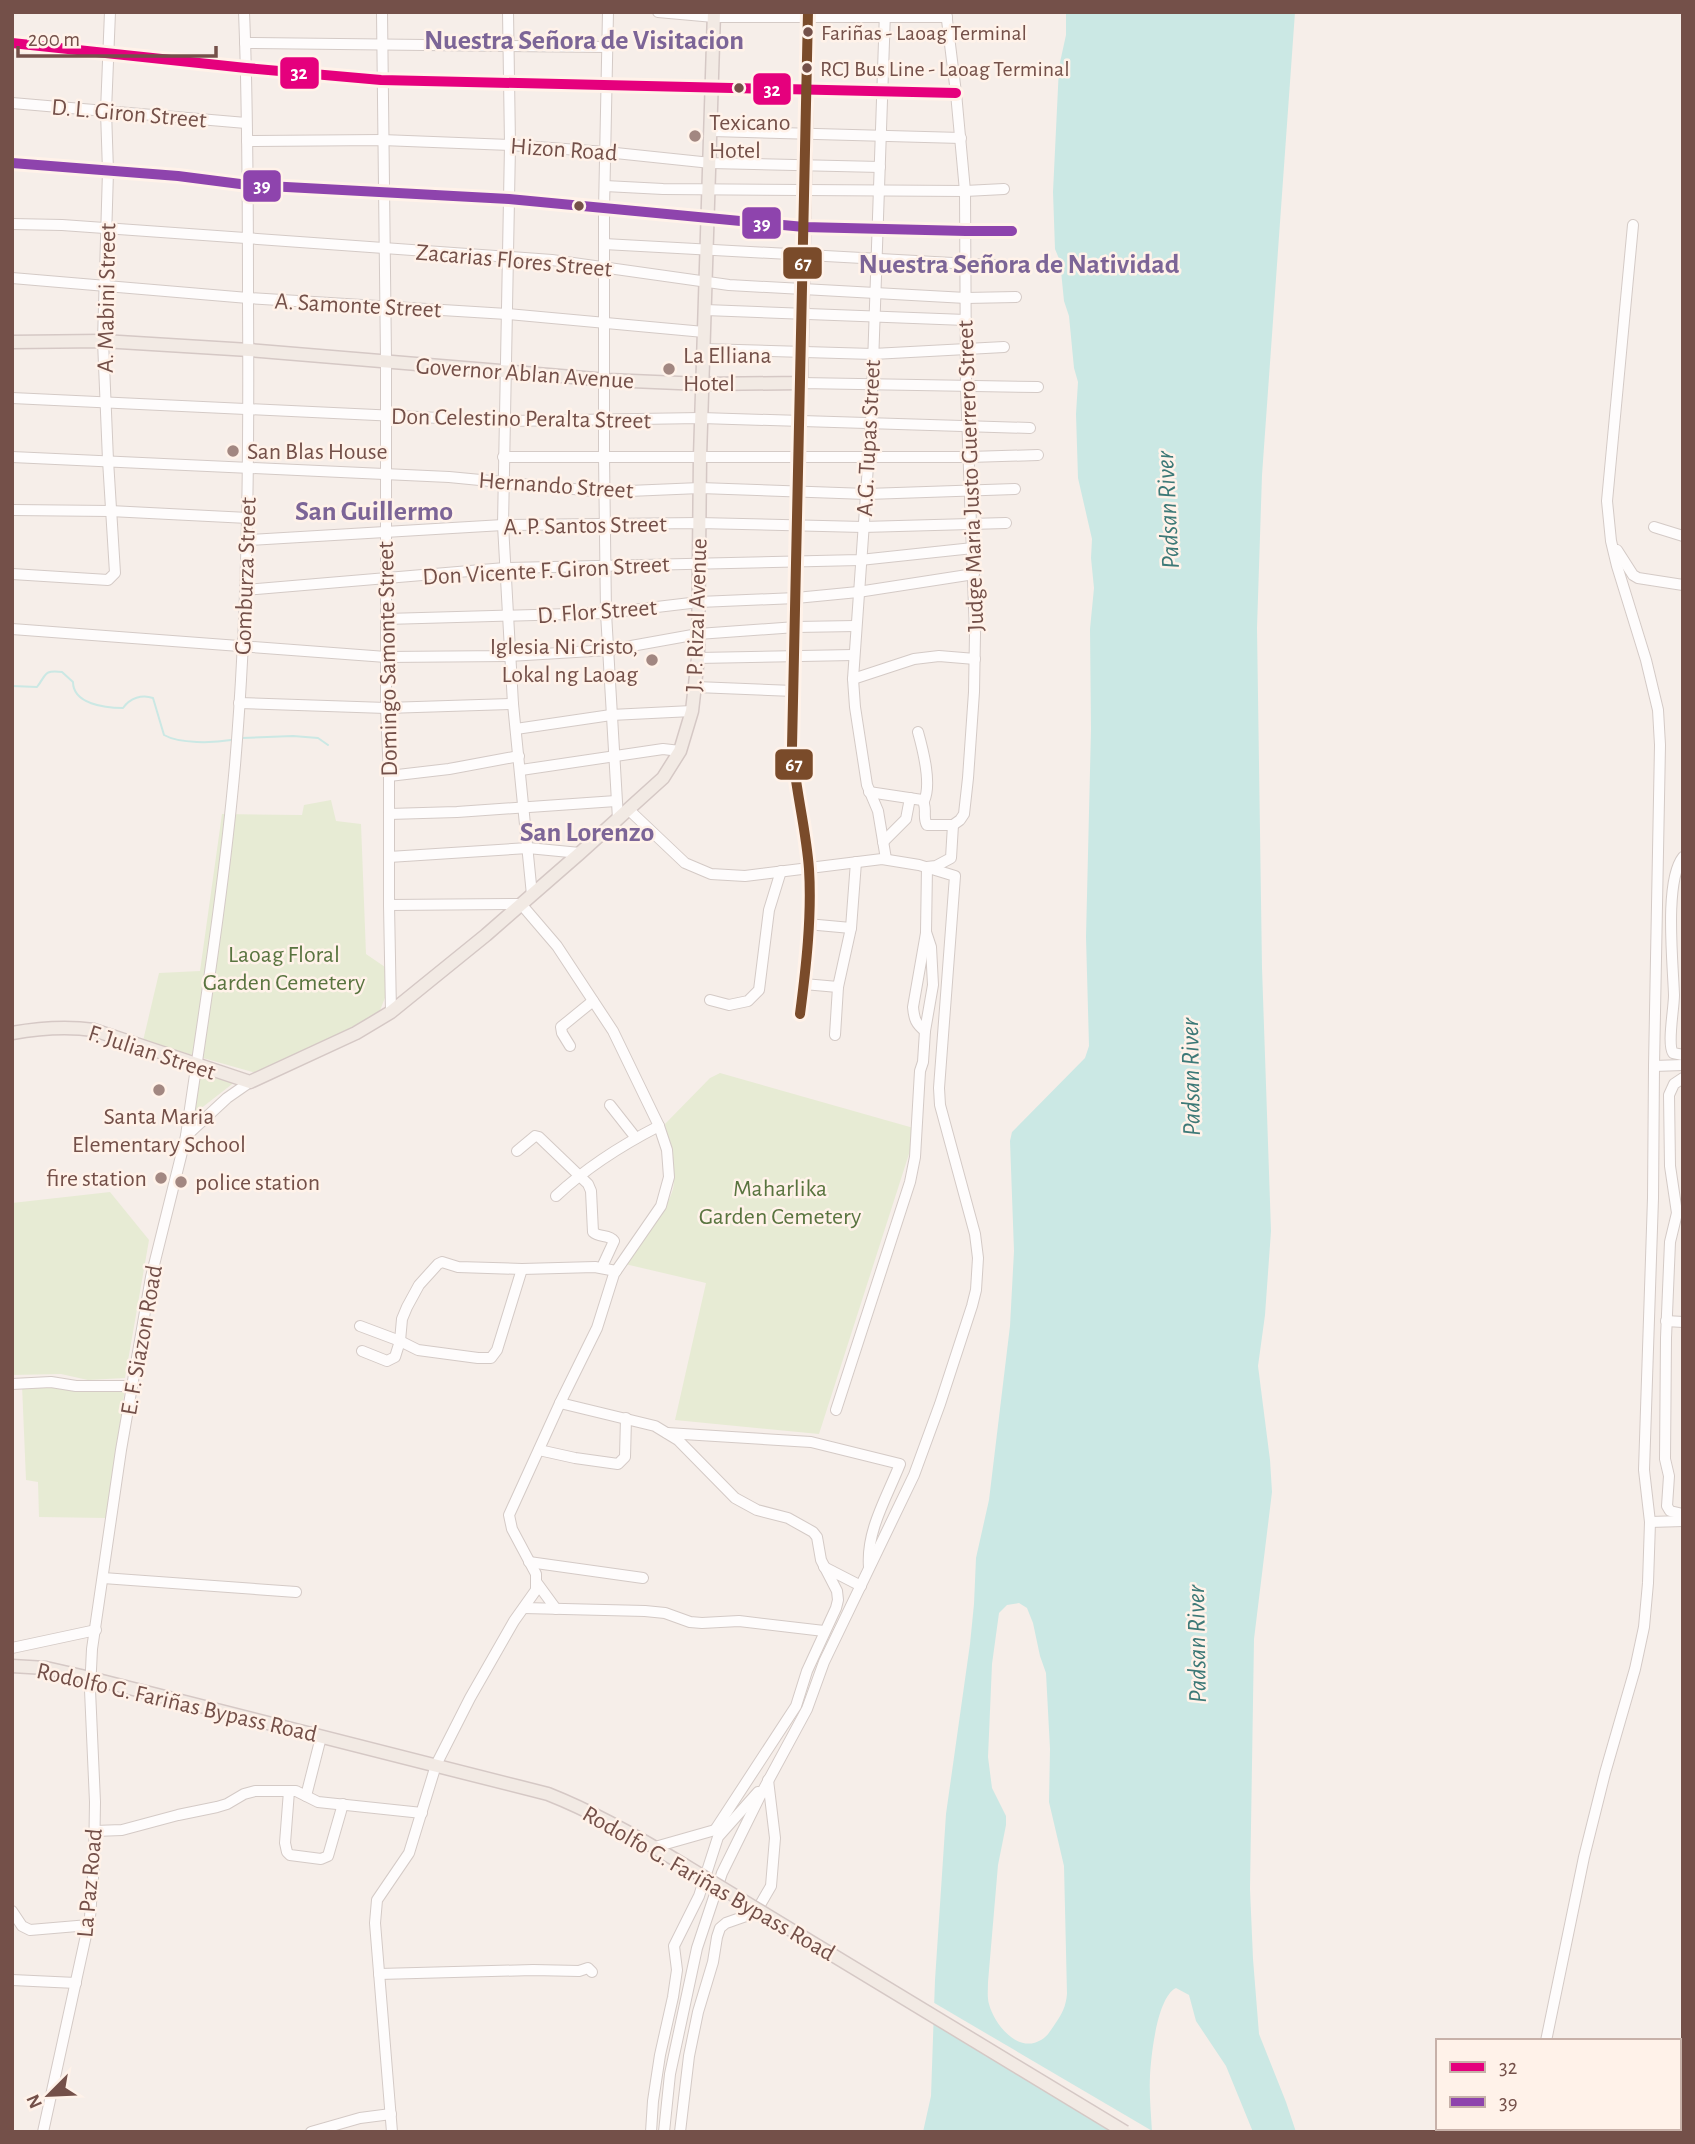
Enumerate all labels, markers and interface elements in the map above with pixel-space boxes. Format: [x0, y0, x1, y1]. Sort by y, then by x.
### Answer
scale bar [18, 14, 215, 58]
place label: Fariñas - Laoag Terminal [821, 22, 1027, 44]
marker: Fariñas - Laoag Terminal [801, 25, 815, 39]
district label: Nuestra Señora de Visitacion [424, 27, 744, 55]
text: 200 m [28, 29, 80, 50]
line badge: 32 [279, 56, 320, 90]
place label: RCJ Bus Line - Laoag Terminal [820, 58, 1070, 80]
marker: RCJ Bus Line - Laoag Terminal [800, 61, 814, 75]
text: 32 [290, 64, 308, 83]
line badge: 32 [752, 72, 792, 106]
unlabelled marker [732, 81, 746, 95]
text: 32 [763, 81, 781, 100]
street label: D. L. Giron Street [50, 95, 208, 133]
place label: Texicano Hotel [709, 111, 791, 163]
marker: Texicano Hotel [687, 128, 703, 144]
street label: Hizon Road [510, 134, 618, 166]
line badge: 39 [242, 169, 282, 203]
text: 39 [253, 177, 271, 196]
unlabelled marker [572, 199, 586, 213]
line badge: 39 [741, 206, 782, 240]
text: 39 [753, 215, 771, 234]
street label: A. Mabini Street [94, 223, 120, 373]
street label: Zacarias Flores Street [415, 240, 613, 282]
line badge: 67 [782, 246, 823, 280]
district label: Nuestra Señora de Natividad [859, 251, 1180, 279]
text: 67 [794, 255, 812, 274]
street label: A. Samonte Street [274, 290, 442, 322]
street label: Judge Maria Justo Guerrero Street [954, 319, 988, 632]
place label: La Elliana Hotel [683, 344, 772, 396]
street label: Governor Ablan Avenue [415, 354, 635, 394]
street label: A.G. Tupas Street [853, 359, 885, 517]
marker: La Elliana Hotel [661, 361, 677, 377]
street label: Don Celestino Peralta Street [391, 405, 652, 433]
place label: San Blas House [247, 440, 388, 464]
marker: San Blas House [225, 443, 241, 459]
water label: Padsan River [1152, 449, 1184, 570]
street label: Hernando Street [478, 469, 634, 503]
street label: Gomburza Street [231, 496, 261, 655]
district label: San Guillermo [295, 498, 453, 526]
street label: A. P. Santos Street [503, 513, 667, 539]
street label: J. P. Rizal Avenue [682, 538, 712, 692]
street label: Domingo Samonte Street [374, 541, 402, 777]
street label: Don Vicente F. Giron Street [422, 553, 671, 589]
street label: D. Flor Street [536, 596, 658, 628]
place label: Iglesia Ni Cristo, Lokal ng Laoag [490, 635, 638, 687]
marker: Iglesia Ni Cristo, Lokal ng Laoag [644, 652, 660, 668]
line badge: 67 [774, 748, 814, 781]
text: 67 [785, 756, 803, 775]
district label: San Lorenzo [520, 819, 654, 847]
park label: Laoag Floral Garden Cemetery [203, 943, 365, 995]
water label: Padsan River [1177, 1016, 1205, 1136]
street label: F. Julian Street [85, 1021, 219, 1085]
marker: Santa Maria Elementary School [151, 1082, 167, 1098]
place label: Santa Maria Elementary School [72, 1105, 246, 1157]
place label: fire station [46, 1167, 147, 1191]
marker: fire station [153, 1170, 169, 1186]
place label: police station [195, 1171, 320, 1195]
marker: police station [173, 1174, 189, 1190]
park label: Maharlika Garden Cemetery [699, 1177, 861, 1229]
street label: E. F. Siazon Road [117, 1263, 167, 1417]
water label: Padsan River [1183, 1583, 1211, 1703]
street label: Rodolfo G. Fariñas Bypass Road [34, 1659, 319, 1747]
street label: Rodolfo G. Fariñas Bypass Road [578, 1802, 839, 1966]
street label: La Paz Road [73, 1827, 107, 1939]
legend [1436, 2039, 1681, 2130]
text: 32 [1499, 2057, 1517, 2078]
north arrow [14, 2060, 84, 2130]
text: N [23, 2091, 46, 2111]
text: 39 [1499, 2092, 1518, 2113]

